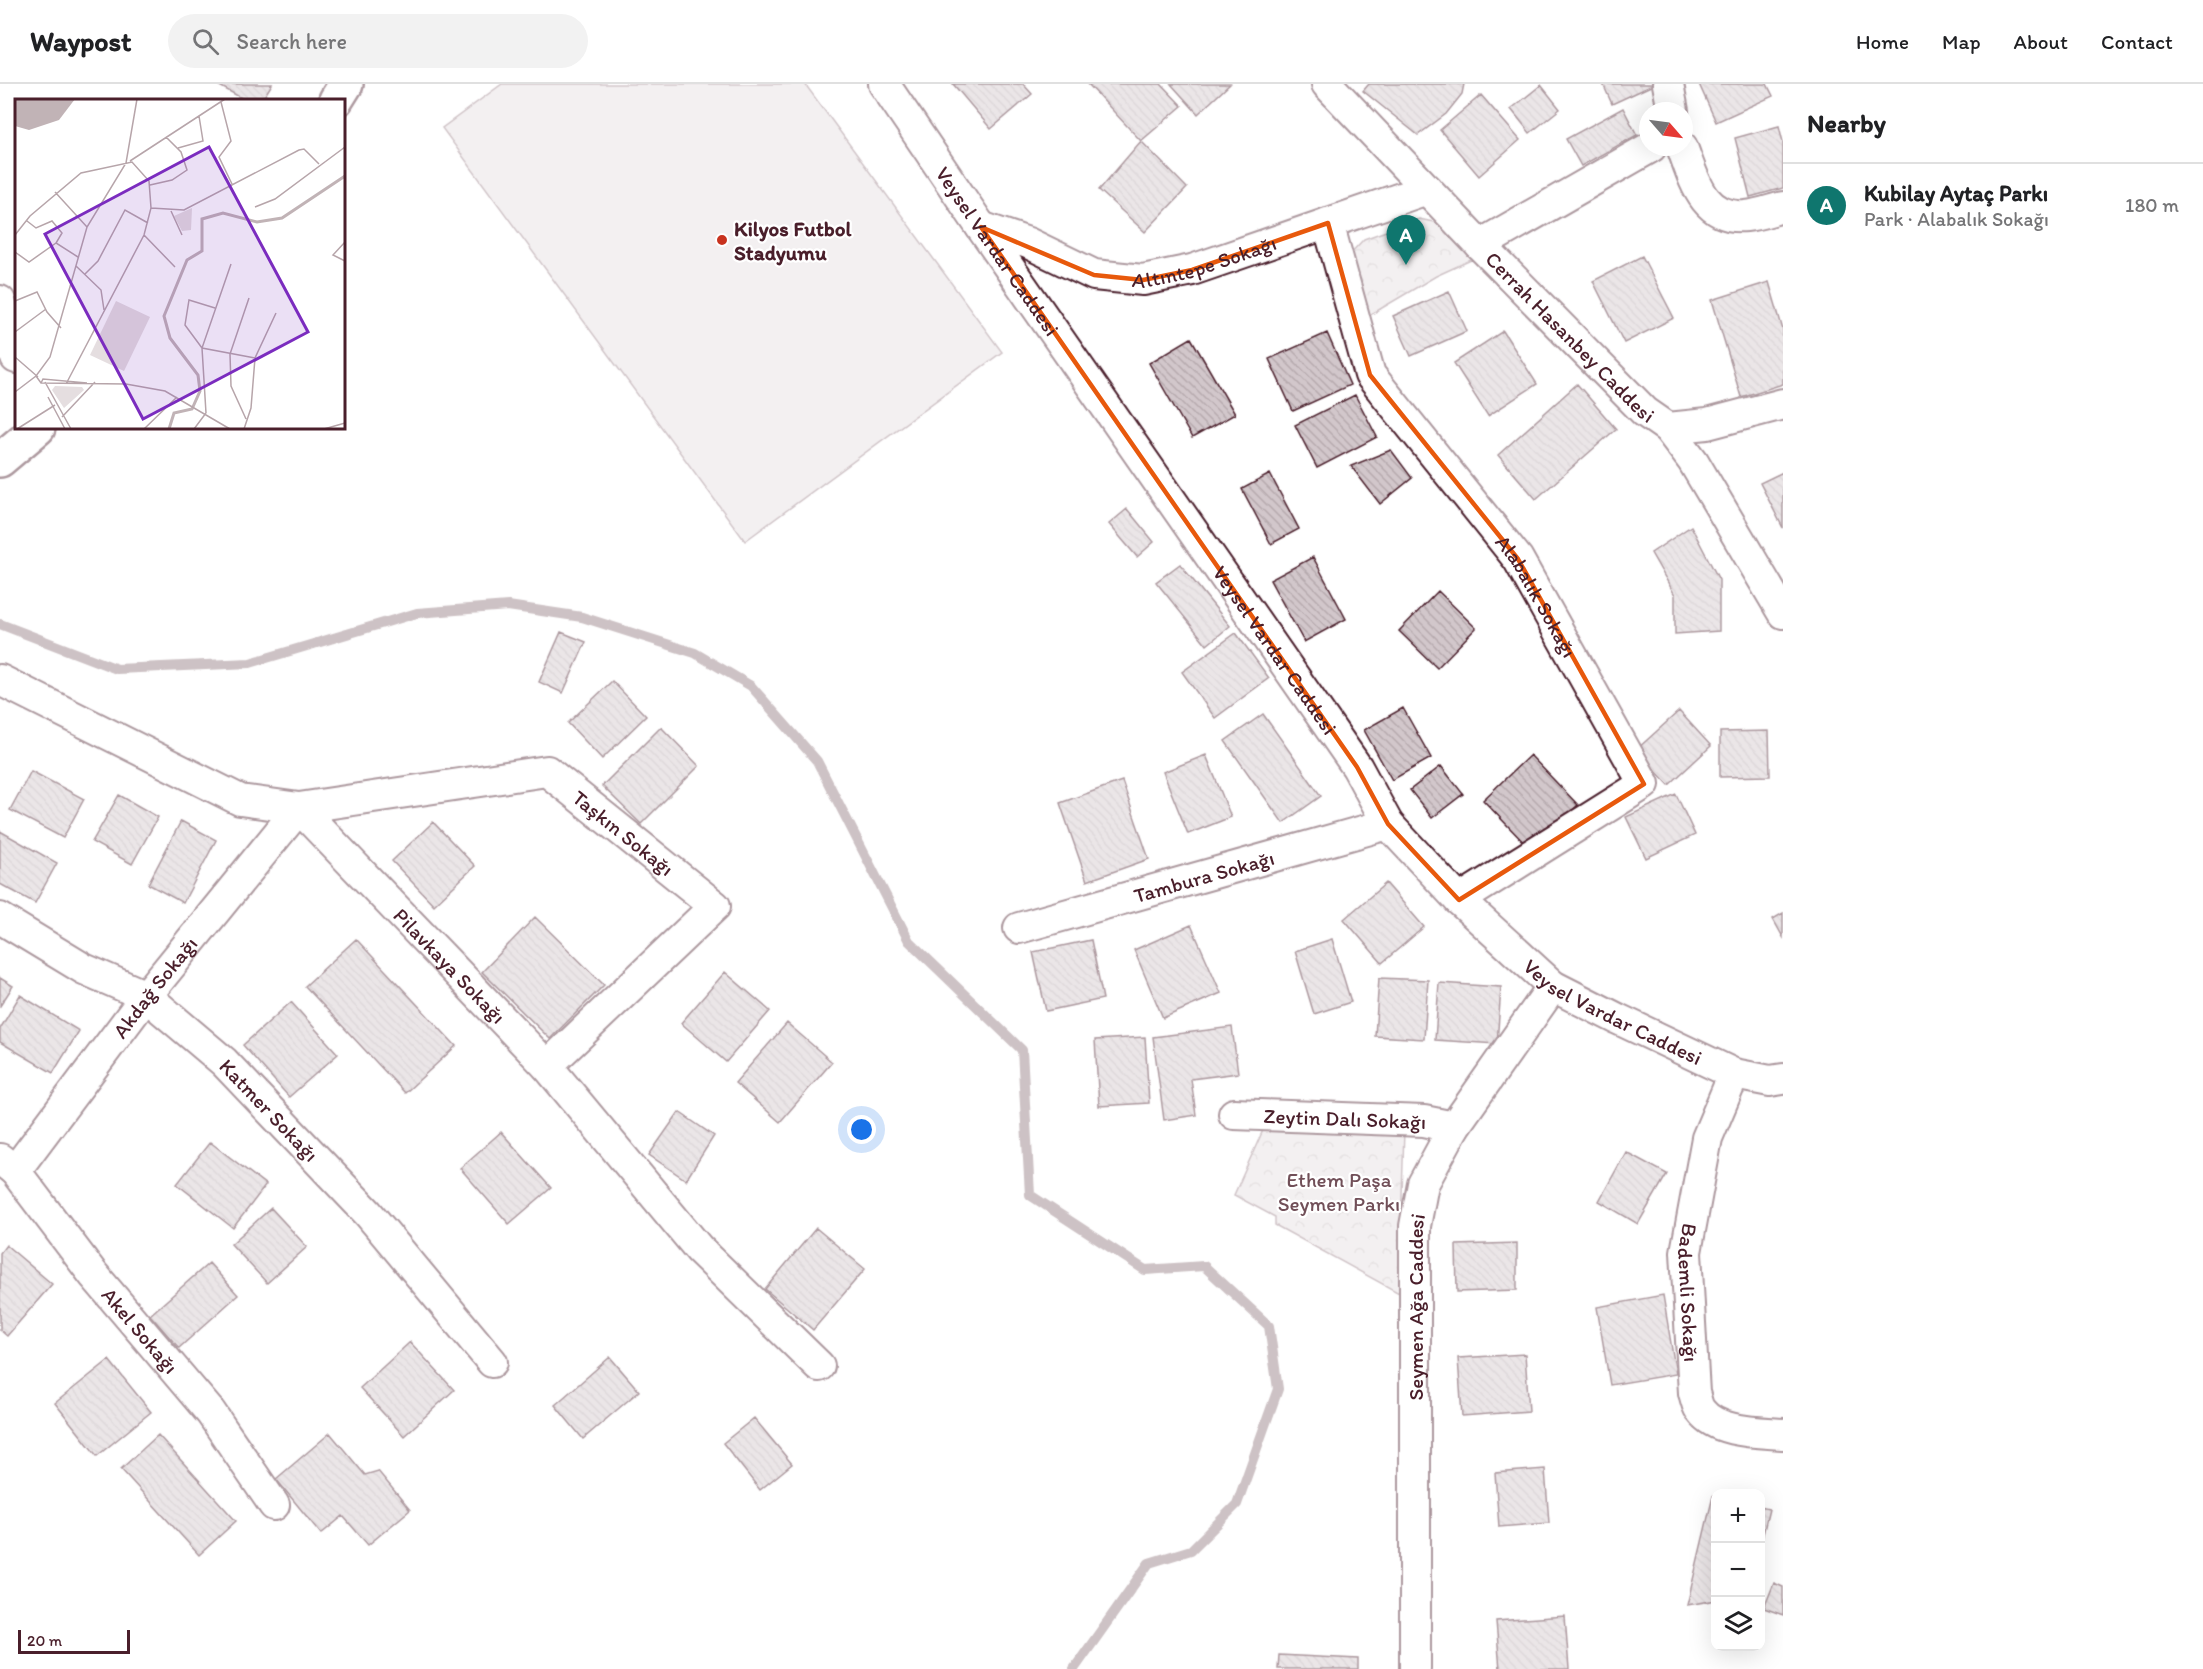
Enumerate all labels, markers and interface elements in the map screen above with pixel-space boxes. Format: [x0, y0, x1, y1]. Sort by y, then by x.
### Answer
search box [168, 14, 588, 68]
text: Waypost [30, 24, 132, 58]
icon: search [189, 25, 222, 58]
text: Search here [237, 28, 347, 55]
text: Home [1856, 29, 1909, 54]
text: Map [1942, 29, 1981, 54]
text: About [2014, 29, 2068, 54]
text: Contact [2101, 29, 2173, 54]
inset map [15, 99, 345, 429]
north arrow [1639, 102, 1693, 156]
text: Nearby [1807, 107, 1886, 139]
street label: Veysel Vardar Caddesi [931, 161, 1065, 340]
text: Kubilay Aytaç Parkı [1864, 180, 2048, 207]
text: A [1820, 193, 1833, 217]
text: 180 m [2125, 193, 2179, 217]
text: Park · Alabalık Sokağı [1864, 207, 2049, 231]
place label: Kilyos Futbol Stadyumu [734, 216, 852, 266]
pin: A [1386, 216, 1426, 265]
street label: Altıntepe Sokağı [1131, 229, 1279, 293]
marker: Kilyos Futbol Stadyumu [715, 233, 729, 247]
street label: Cerrah Hasanbey Caddesi [1481, 246, 1660, 428]
street label: Alabalık Sokağı [1491, 529, 1583, 661]
street label: Veysel Vardar Caddesi [1208, 561, 1343, 739]
street label: Taşkın Sokağı [568, 784, 679, 881]
street label: Tambura Sokağı [1131, 844, 1277, 908]
street label: Pilavkaya Sokağı [389, 902, 511, 1028]
street label: Akdağ Sokağı [107, 931, 202, 1043]
street label: Veysel Vardar Caddesi [1519, 953, 1706, 1070]
street label: Katmer Sokağı [215, 1053, 324, 1166]
street label: Zeytin Dalı Sokağı [1263, 1103, 1427, 1134]
your location [847, 1115, 876, 1144]
park label: Ethem Paşa Seymen Parkı [1278, 1167, 1400, 1216]
street label: Seymen Ağa Caddesi [1402, 1211, 1430, 1401]
street label: Bademli Sokağı [1673, 1221, 1705, 1363]
street label: Akel Sokağı [97, 1282, 184, 1378]
map controls [1711, 1489, 1765, 1651]
button: + [1711, 1489, 1765, 1543]
button: − [1711, 1543, 1765, 1597]
button: layers [1711, 1597, 1765, 1651]
scale bar [18, 1627, 130, 1654]
text: 20 m [27, 1631, 62, 1650]

